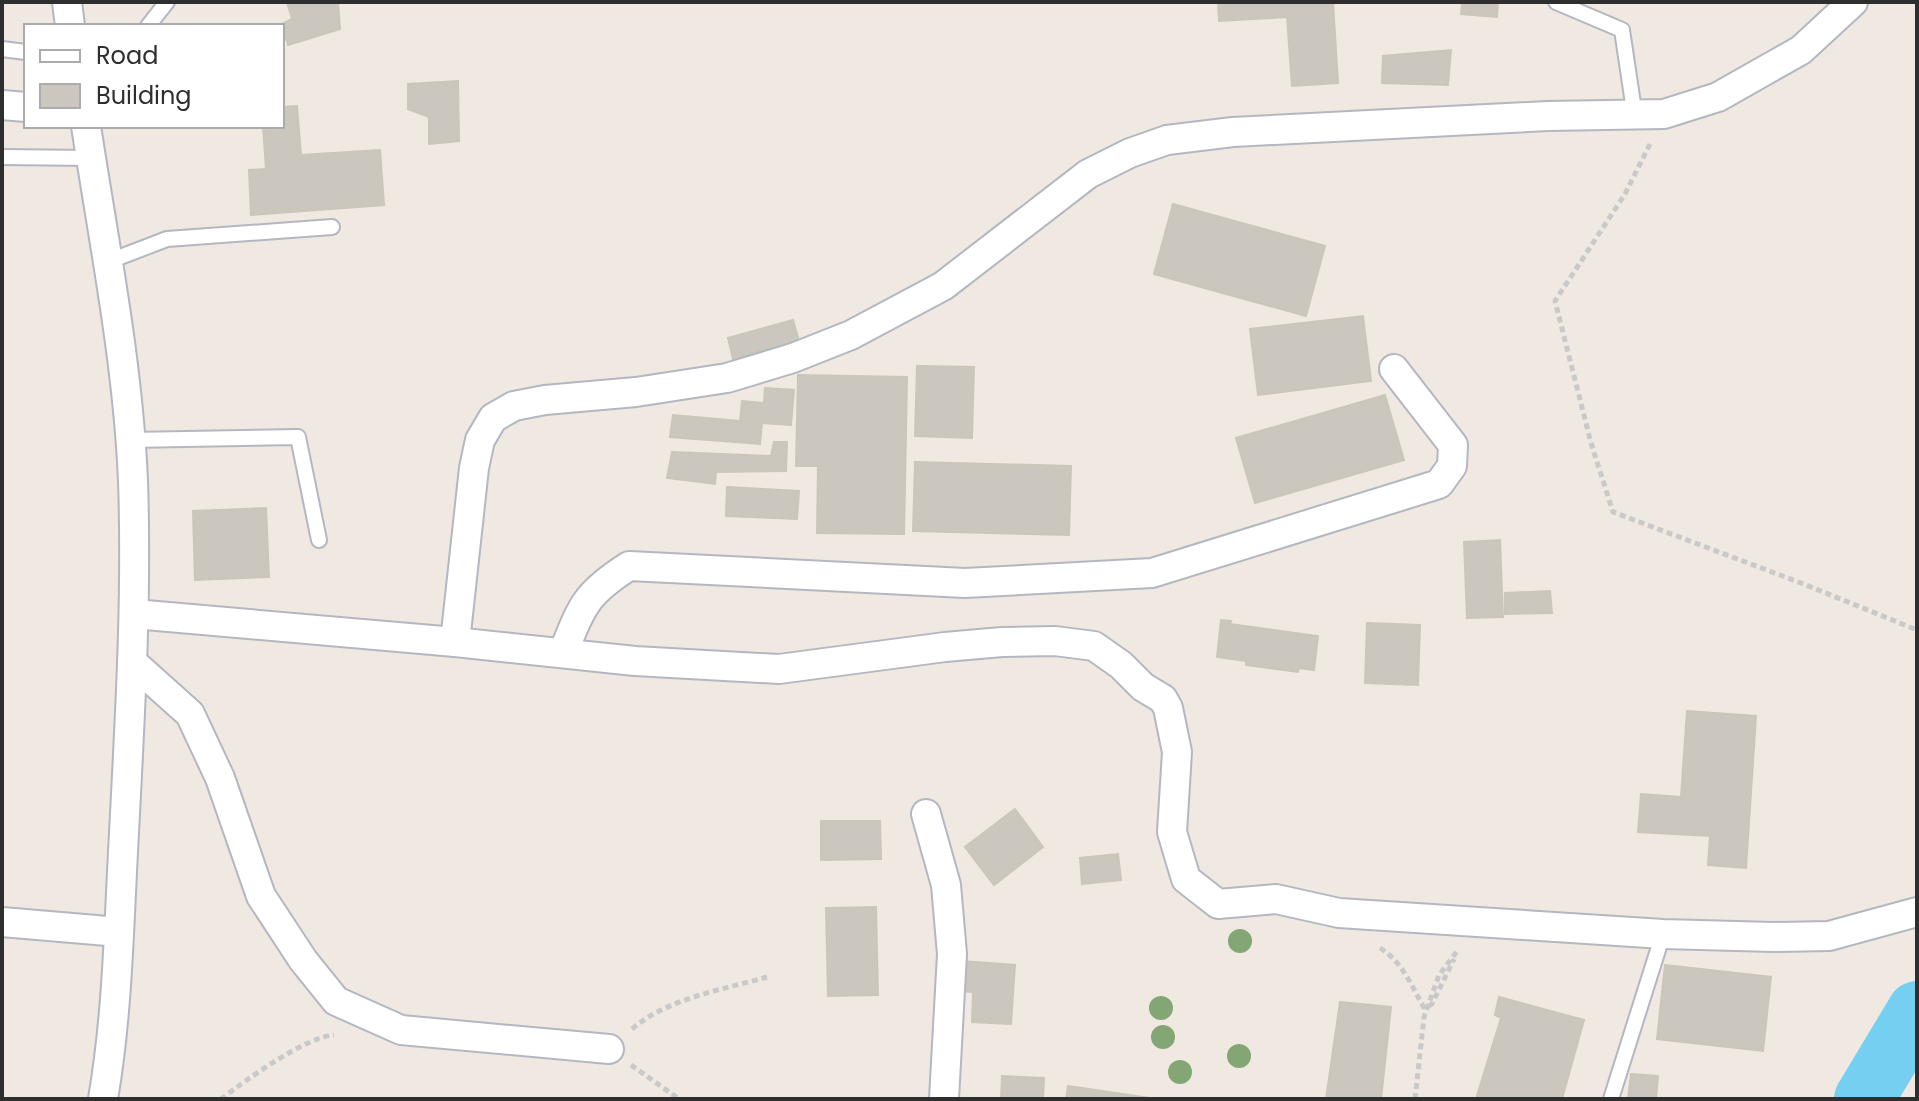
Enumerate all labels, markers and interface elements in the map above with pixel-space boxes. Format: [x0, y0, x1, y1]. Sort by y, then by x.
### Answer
legend [24, 24, 284, 128]
text: Road [96, 39, 158, 72]
text: Building [96, 79, 192, 112]

